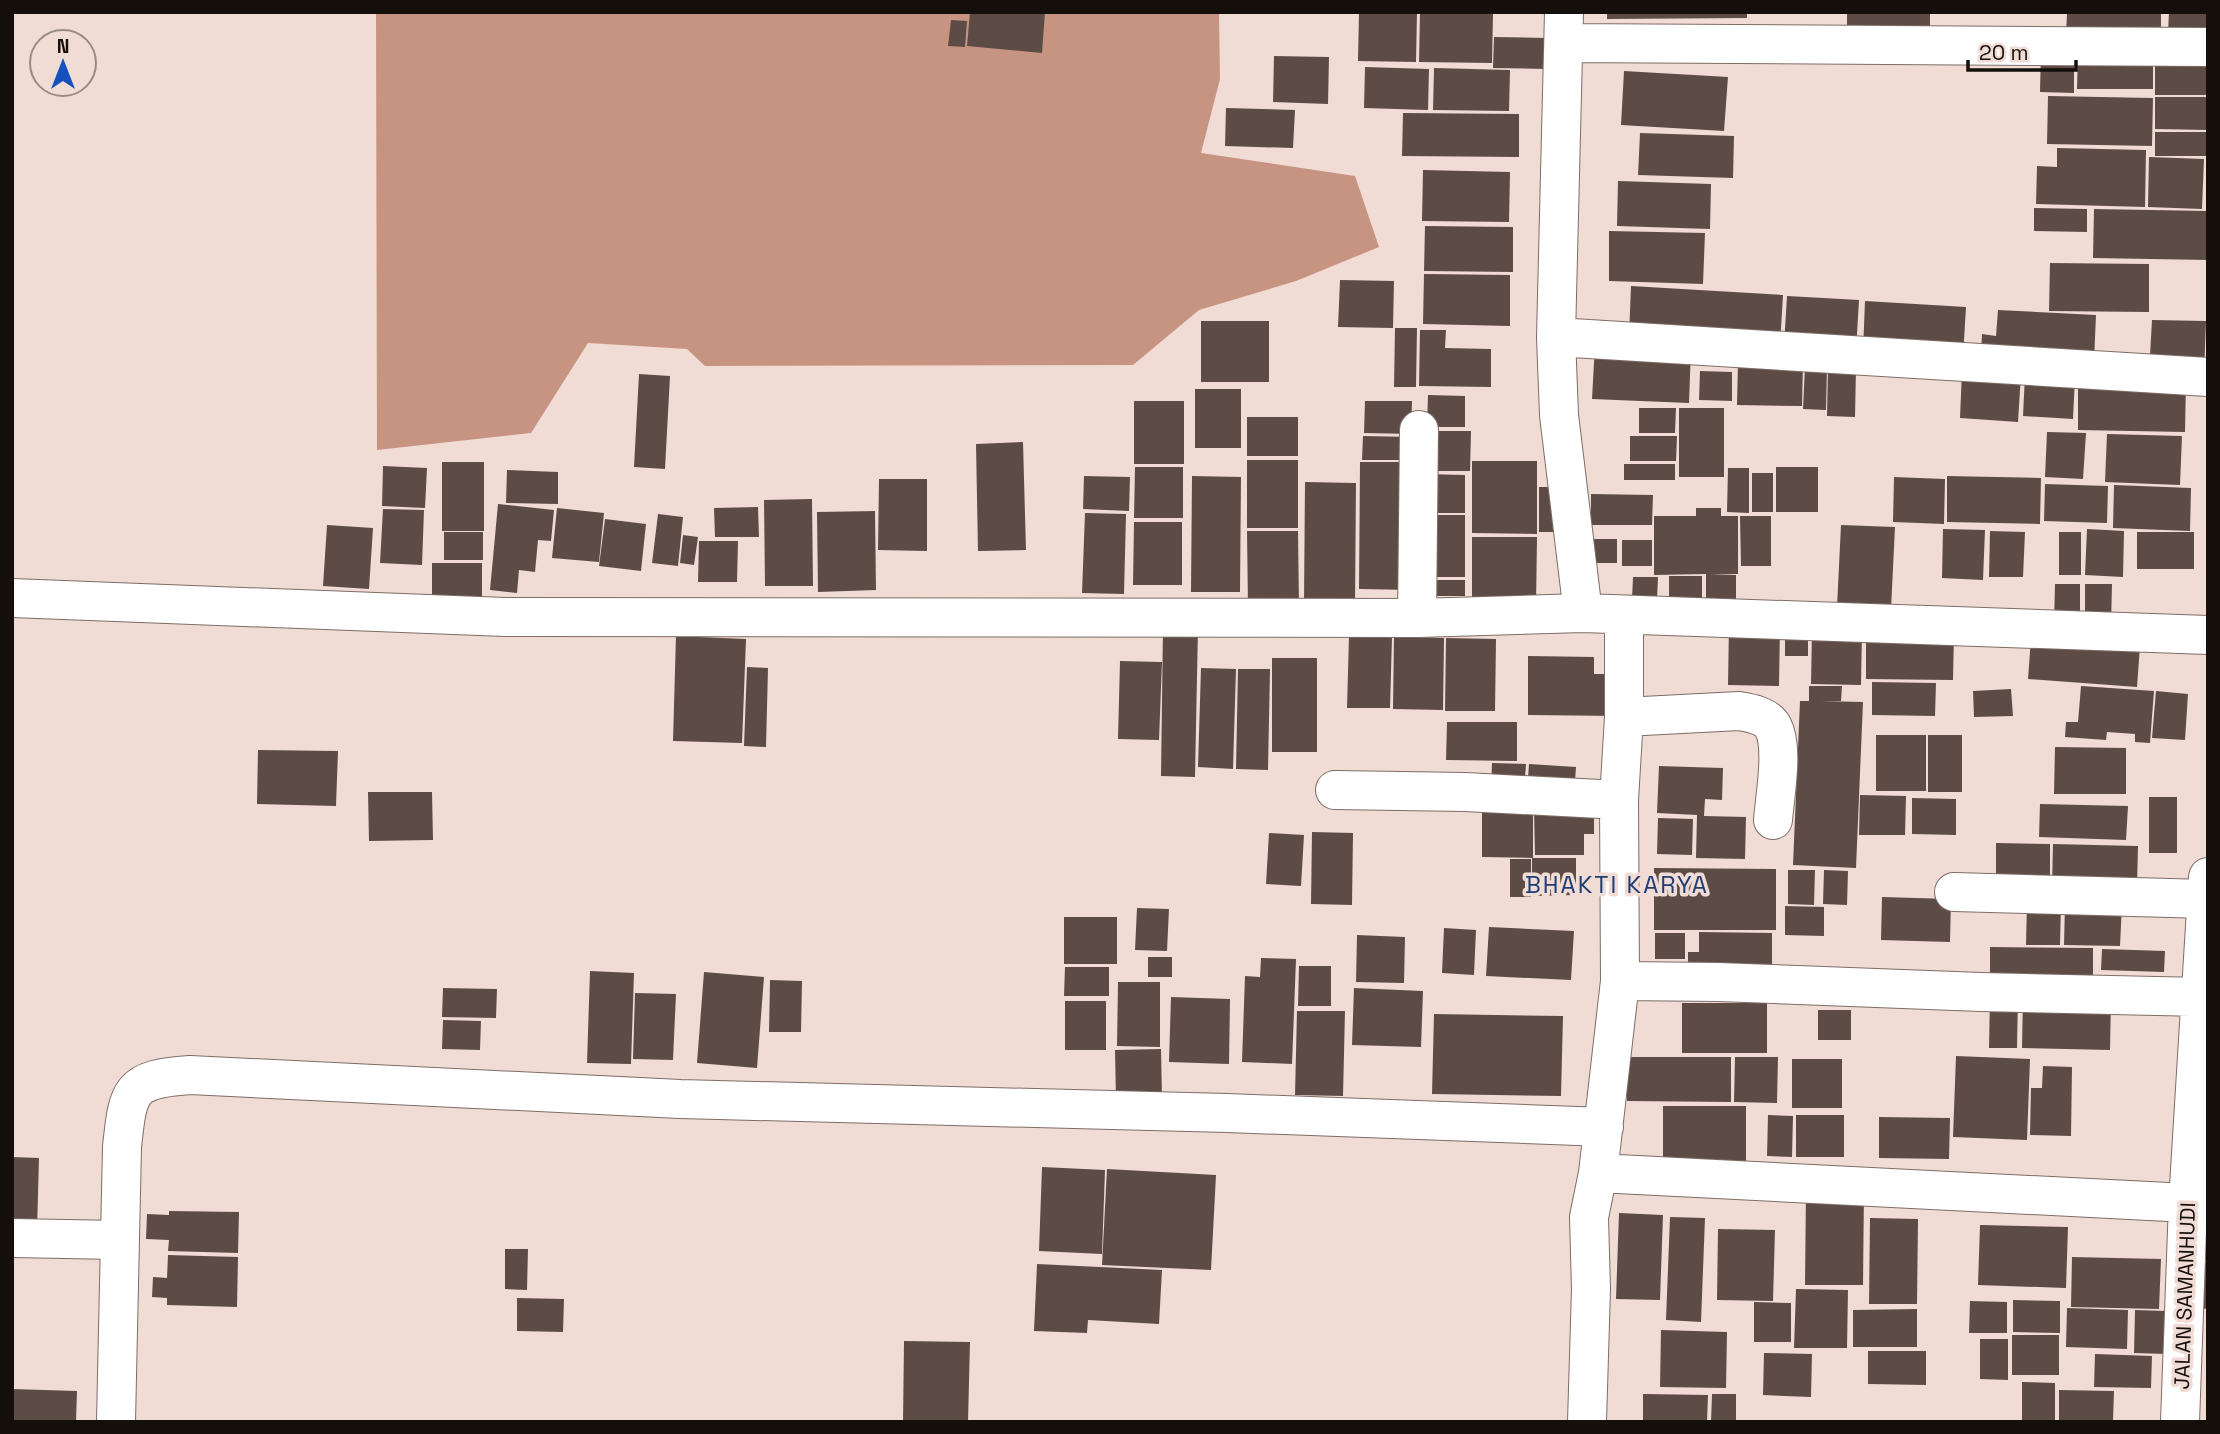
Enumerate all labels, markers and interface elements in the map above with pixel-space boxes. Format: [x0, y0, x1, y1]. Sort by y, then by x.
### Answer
north arrow [28, 28, 98, 98]
scale bar [1968, 28, 2076, 72]
text: N [57, 34, 69, 59]
text: 20 m [1979, 39, 2029, 66]
district label: BHAKTI KARYA [1525, 869, 1709, 900]
street label: JALAN SAMANHUDI [2168, 1202, 2201, 1390]

